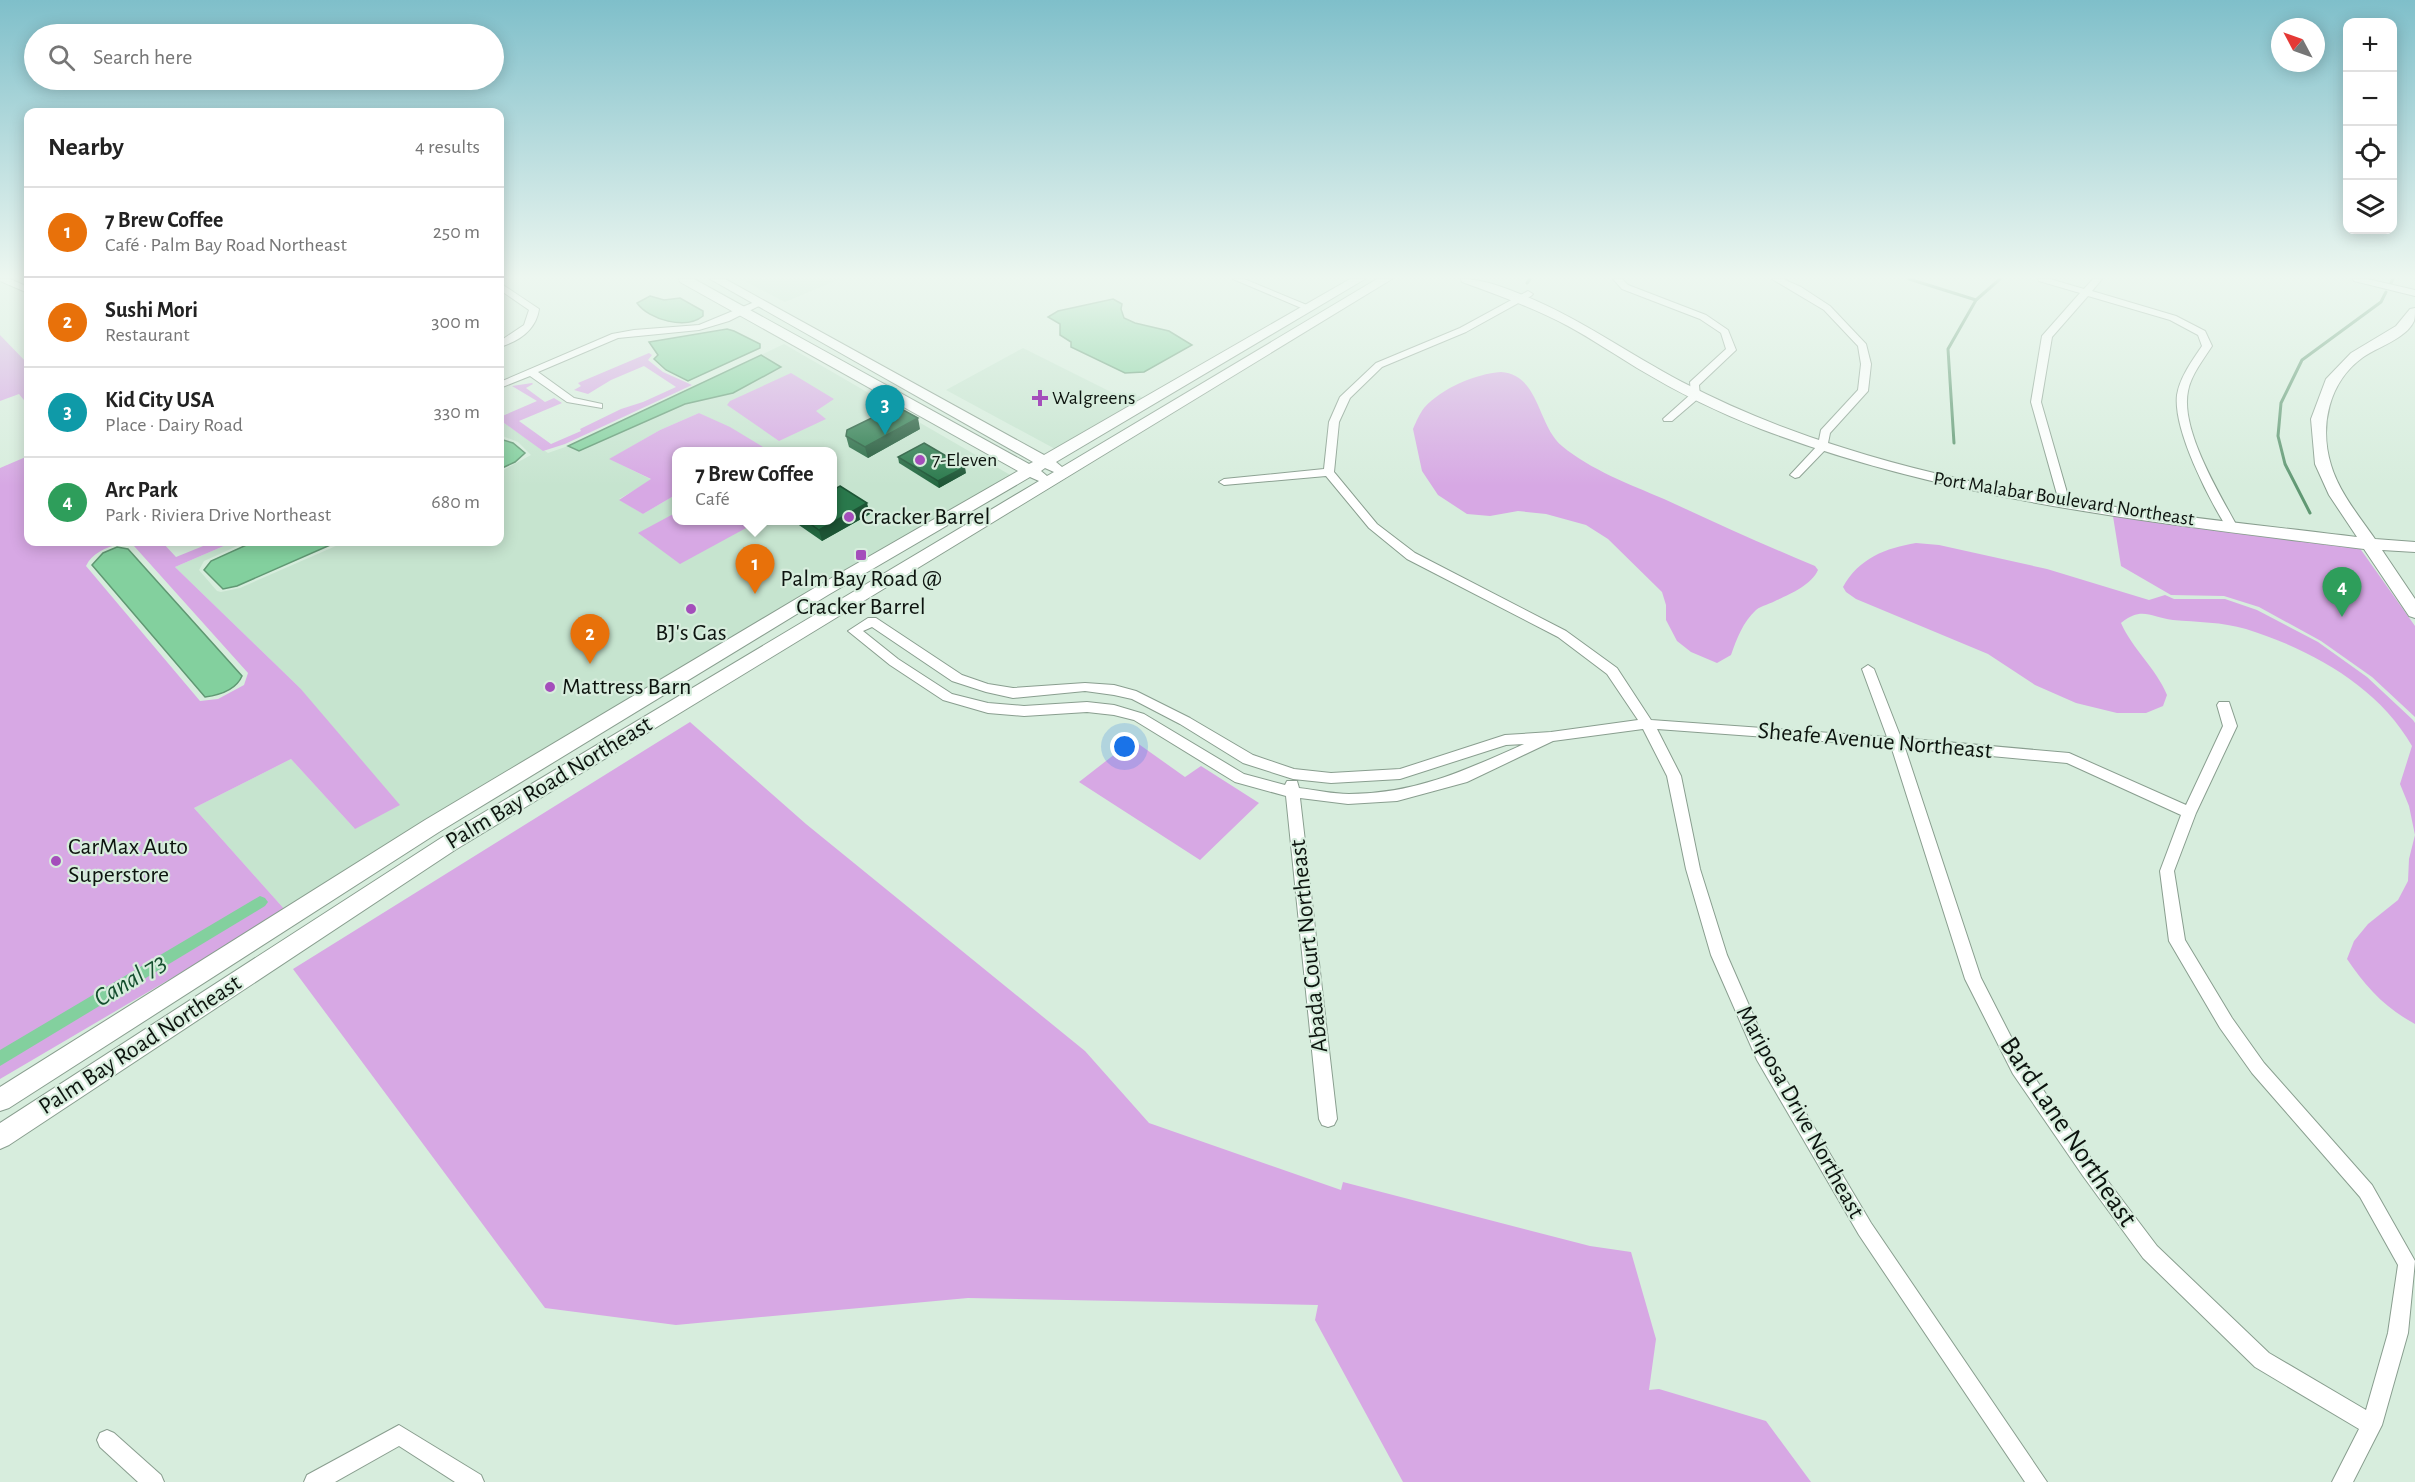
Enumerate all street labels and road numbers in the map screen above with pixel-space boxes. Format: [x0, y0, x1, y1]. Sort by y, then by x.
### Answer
street label: Port Malabar Boulevard Northeast [1932, 468, 2196, 530]
street label: Palm Bay Road Northeast [442, 712, 656, 854]
street label: Sheafe Avenue Northeast [1757, 719, 1994, 763]
street label: Abada Court Northeast [1286, 838, 1332, 1054]
street label: Palm Bay Road Northeast [35, 971, 246, 1119]
street label: Mariposa Drive Northeast [1732, 1002, 1869, 1223]
street label: Bard Lane Northeast [1994, 1032, 2142, 1232]

